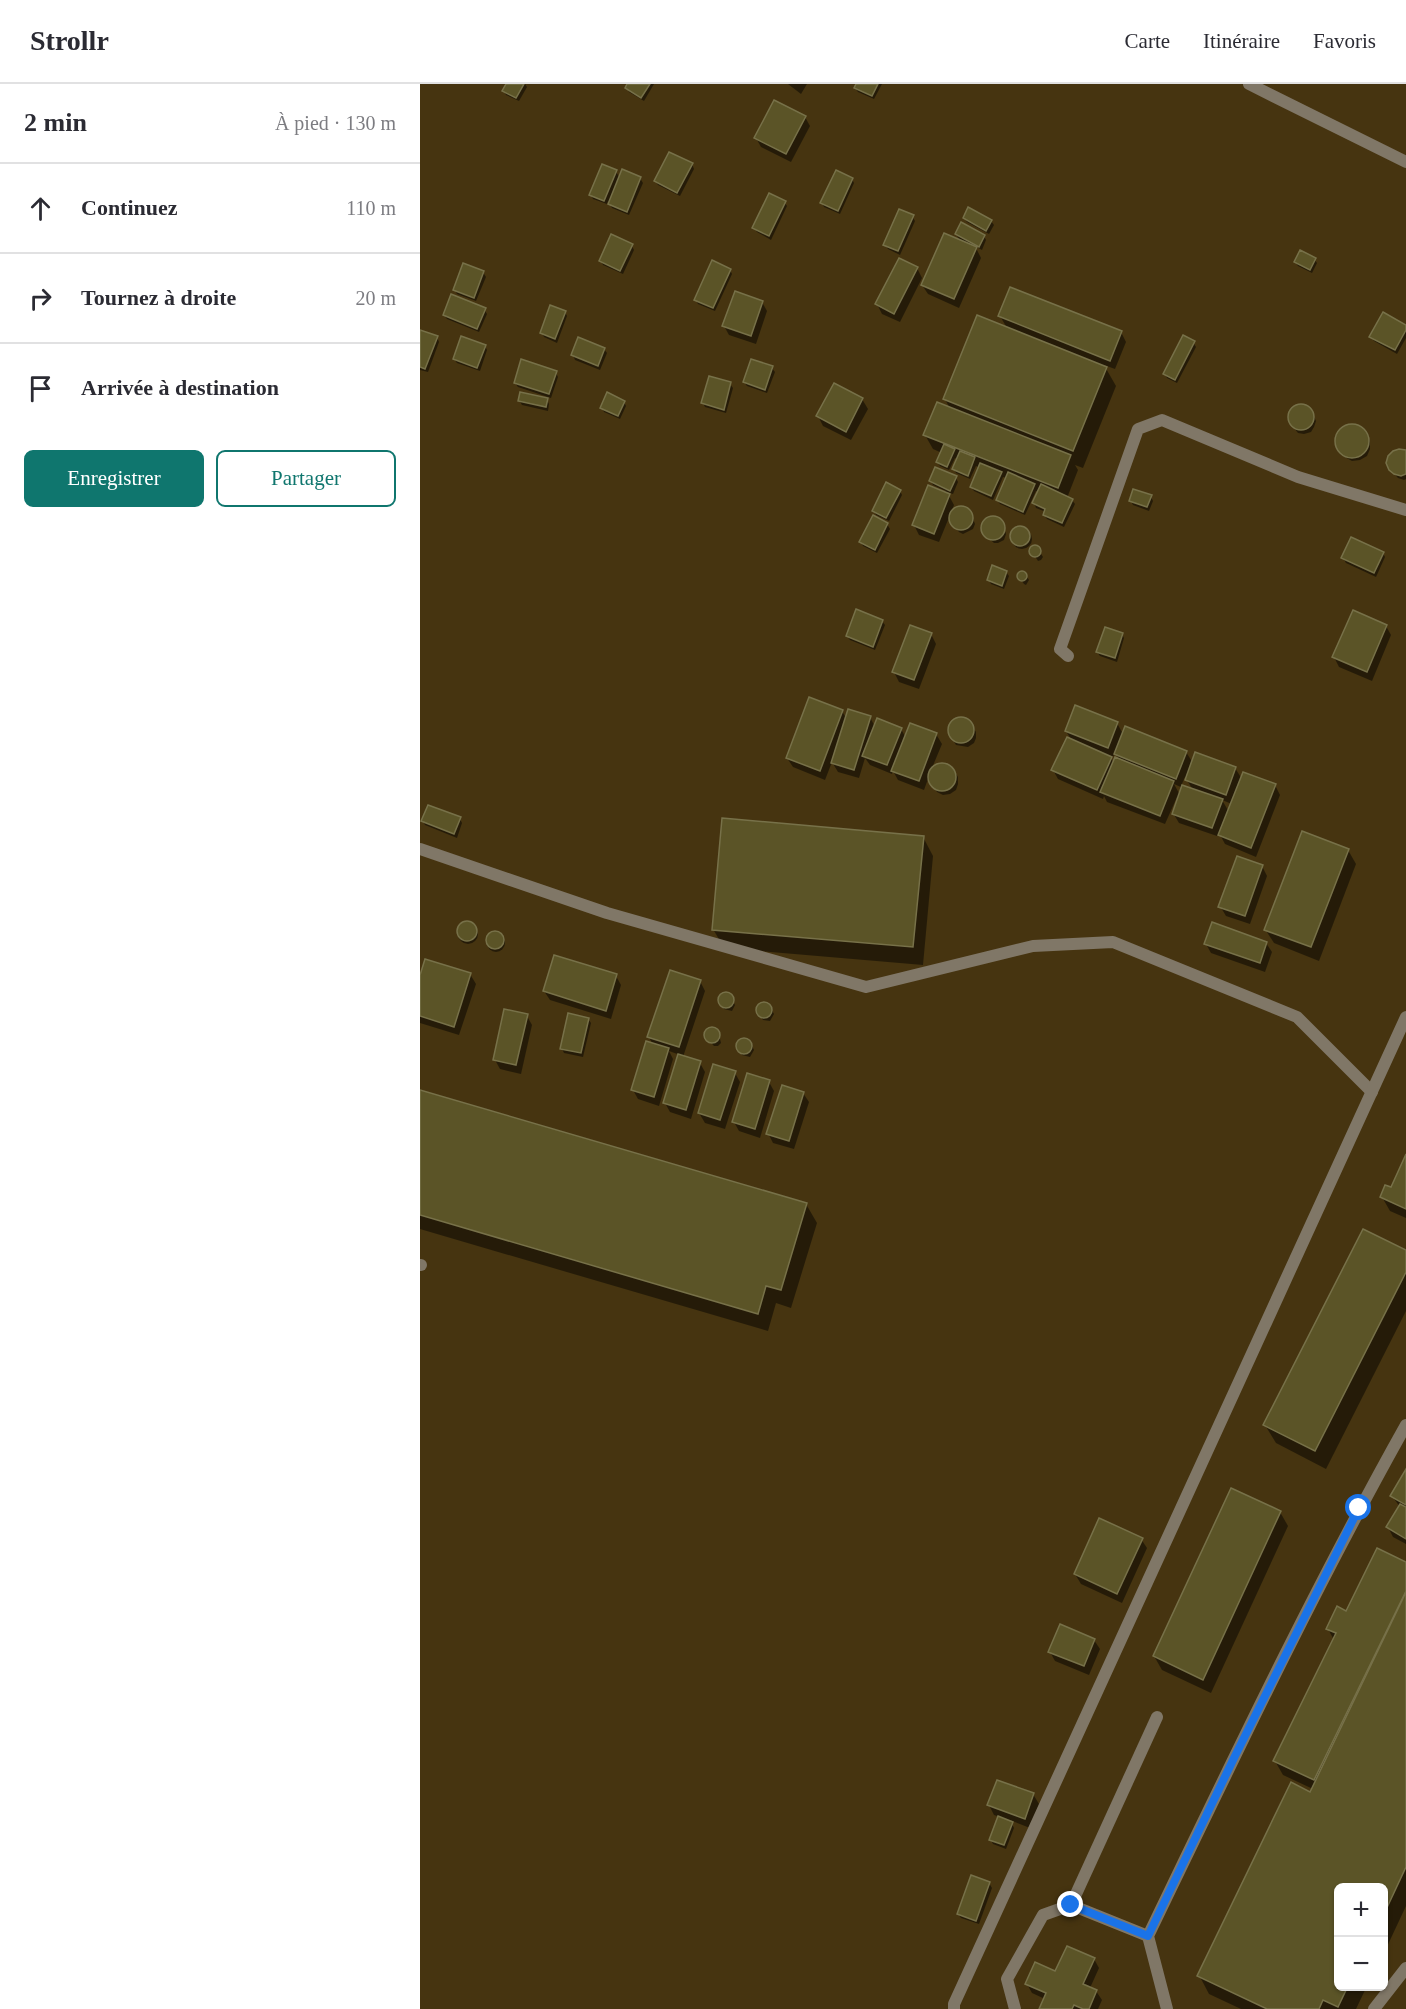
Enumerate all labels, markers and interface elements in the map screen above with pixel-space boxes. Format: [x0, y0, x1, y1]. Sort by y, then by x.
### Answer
text: Strollr [30, 25, 109, 56]
text: Carte [1125, 29, 1170, 53]
text: Itinéraire [1203, 29, 1280, 53]
text: Favoris [1313, 29, 1376, 53]
text: 2 min [24, 108, 87, 137]
text: À pied · 130 m [275, 112, 396, 134]
icon: ahead [24, 192, 57, 225]
text: Continuez [81, 195, 178, 220]
text: 110 m [346, 197, 396, 219]
icon: right [24, 282, 57, 315]
text: Tournez à droite [81, 285, 236, 310]
text: 20 m [355, 287, 396, 309]
icon: arrive [24, 372, 57, 405]
text: Arrivée à destination [81, 375, 279, 400]
button: Enregistrer [24, 450, 204, 507]
button: Partager [216, 450, 396, 507]
route start [1345, 1494, 1371, 1520]
map controls [1334, 1883, 1388, 1991]
button: + [1334, 1883, 1388, 1937]
route end [1057, 1891, 1083, 1917]
button: − [1334, 1937, 1388, 1991]

